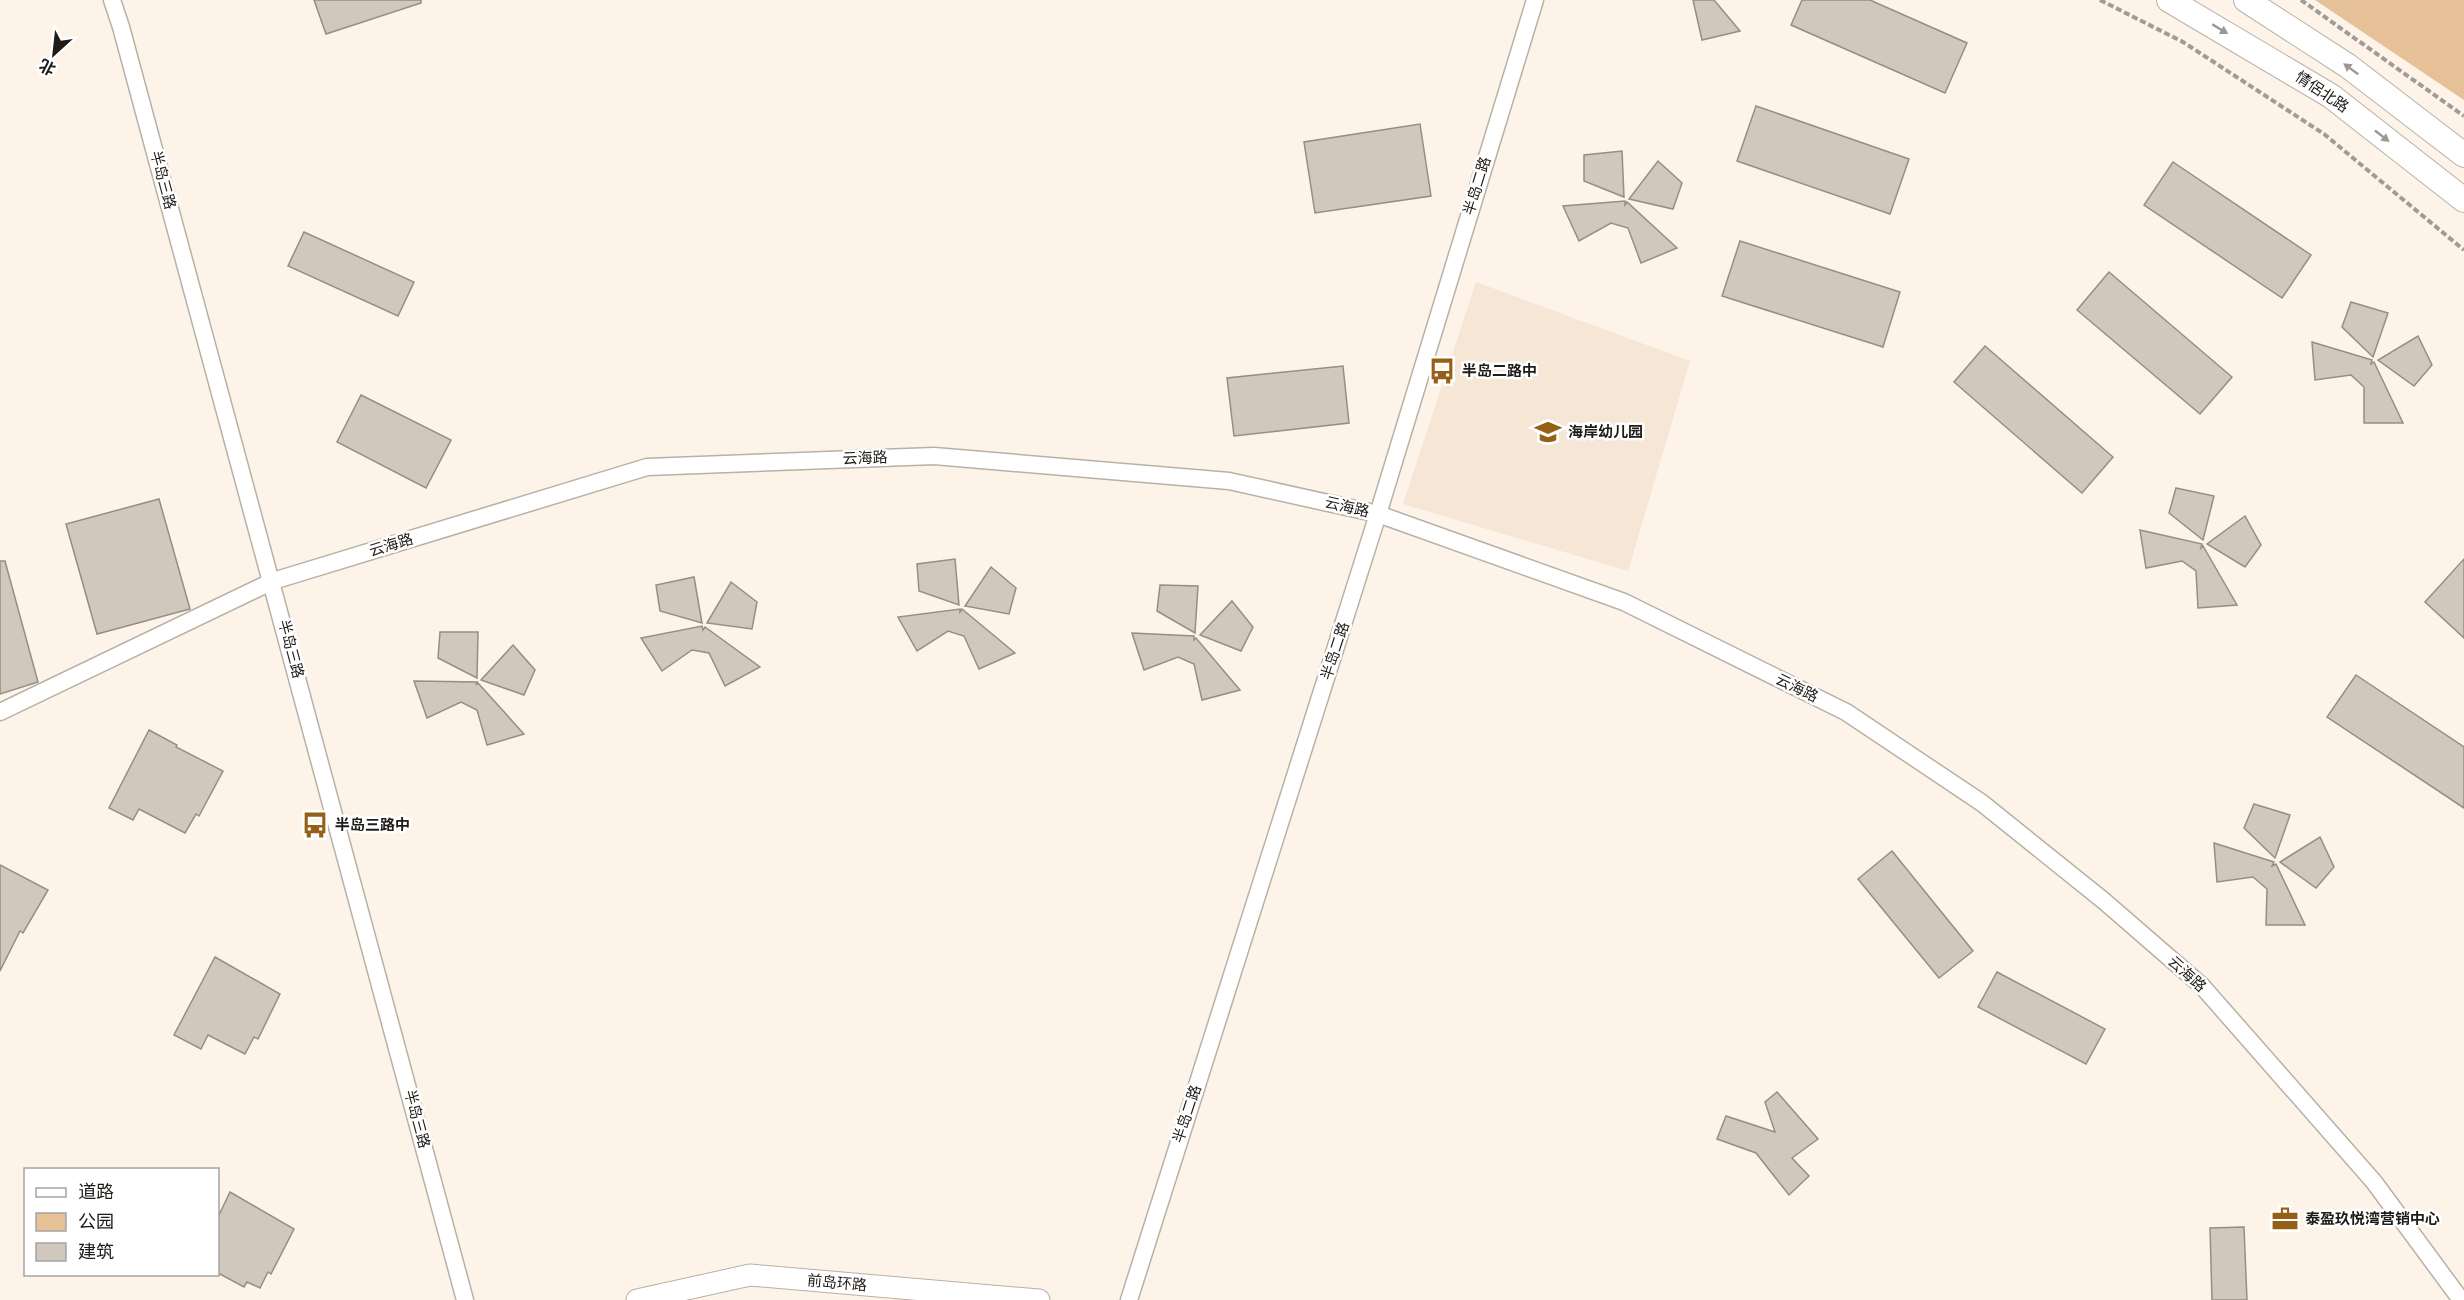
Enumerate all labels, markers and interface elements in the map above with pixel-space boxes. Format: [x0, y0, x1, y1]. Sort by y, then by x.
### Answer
one-way arrow [2212, 23, 2228, 34]
north arrow [24, 24, 84, 84]
text: 北 [36, 55, 59, 79]
one-way arrow [2343, 63, 2358, 75]
street label: 情侶北路 [2292, 68, 2352, 116]
one-way arrow [2375, 129, 2390, 141]
street label: 半岛三路 [147, 149, 179, 211]
street label: 半岛二路 [1460, 155, 1494, 217]
bus stop icon: 半岛二路中 [1427, 356, 1457, 386]
place label: 半岛二路中 [1462, 362, 1537, 380]
school or university icon: 海岸幼儿园 [1533, 417, 1563, 447]
place label: 海岸幼儿园 [1568, 423, 1643, 441]
street label: 云海路 [842, 448, 888, 468]
street label: 云海路 [1323, 493, 1371, 521]
street label: 云海路 [367, 530, 415, 560]
street label: 半岛三路 [275, 618, 307, 680]
street label: 半岛二路 [1317, 620, 1353, 682]
street label: 云海路 [1773, 670, 1821, 706]
bus stop icon: 半岛三路中 [300, 810, 330, 840]
place label: 半岛三路中 [335, 816, 410, 834]
street label: 云海路 [2164, 952, 2210, 996]
street label: 半岛二路 [1169, 1083, 1205, 1145]
street label: 半岛三路 [401, 1088, 433, 1150]
legend [24, 1168, 219, 1276]
text: 道路 [78, 1181, 114, 1203]
office icon: 泰盈玖悦湾营销中心 [2270, 1204, 2300, 1234]
place label: 泰盈玖悦湾营销中心 [2305, 1210, 2440, 1228]
text: 公园 [78, 1211, 114, 1233]
text: 建筑 [78, 1241, 114, 1263]
street label: 前岛环路 [806, 1271, 868, 1295]

